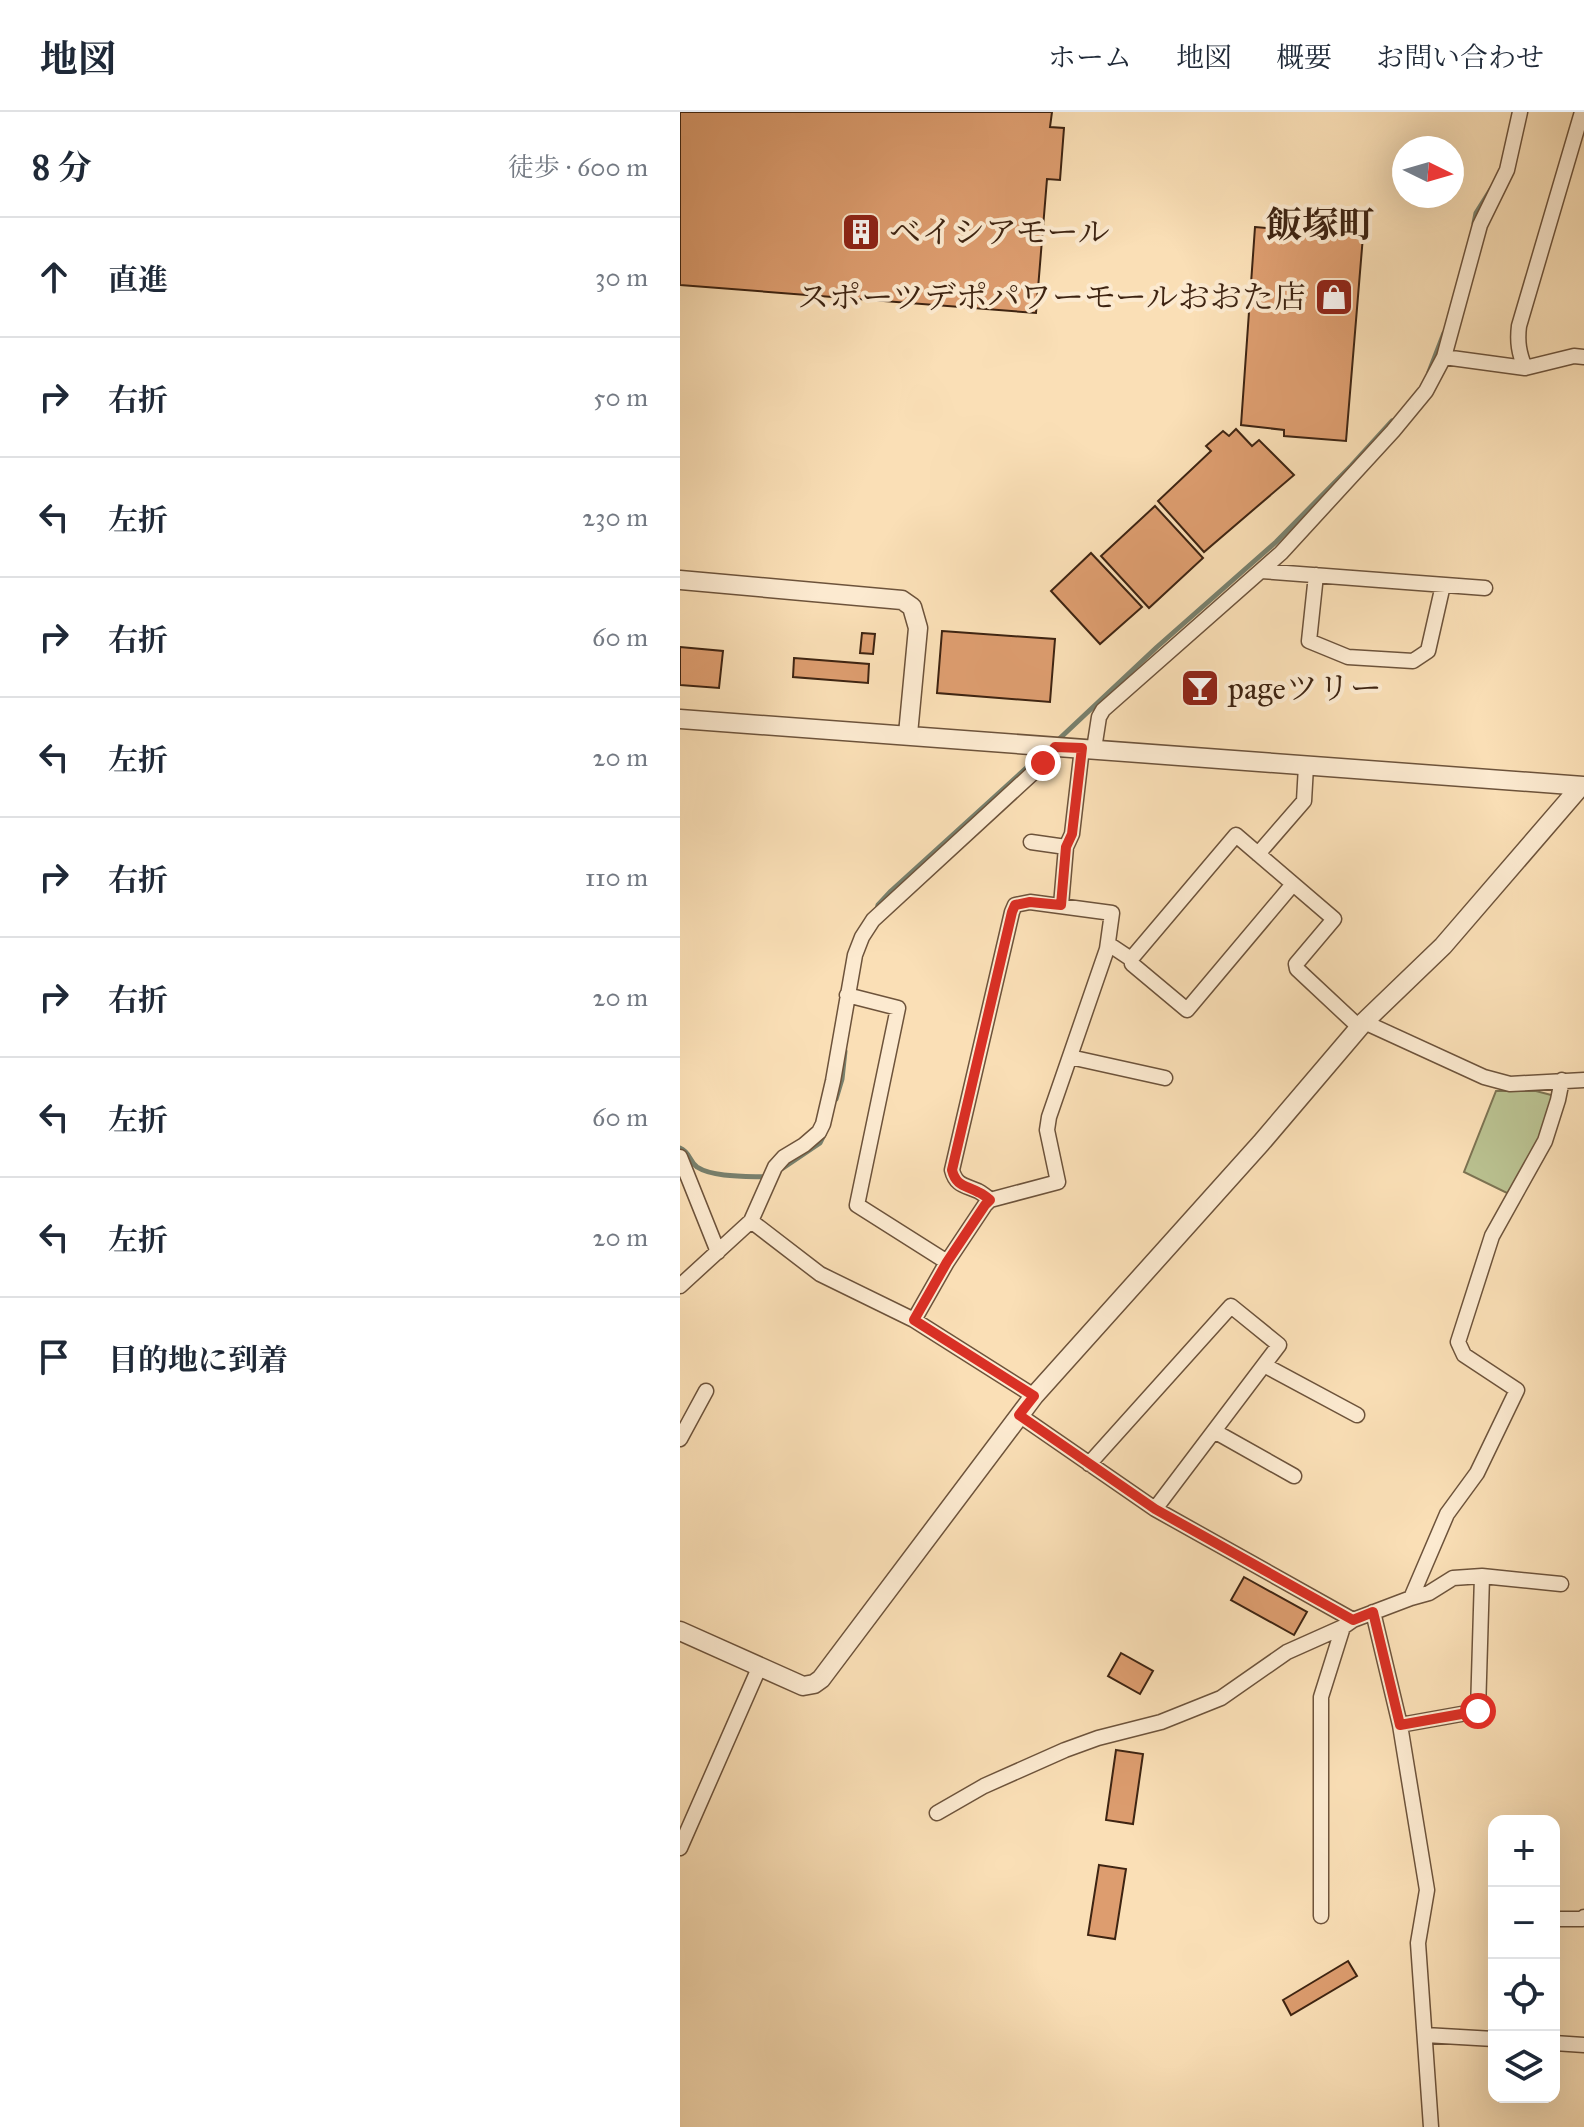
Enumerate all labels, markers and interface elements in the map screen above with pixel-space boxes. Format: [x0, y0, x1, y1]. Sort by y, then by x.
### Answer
text: 地図 [40, 36, 116, 82]
text: ホーム [1048, 40, 1132, 75]
text: 地図 [1176, 40, 1232, 75]
text: 概要 [1276, 40, 1332, 75]
text: お問い合わせ [1376, 40, 1544, 75]
north arrow [1392, 136, 1464, 208]
text: 8 分 [32, 147, 91, 188]
text: 徒歩 · 600 m [508, 151, 648, 183]
district label: 飯塚町 [1266, 203, 1374, 247]
building icon: ベイシアモール [840, 211, 882, 253]
place label: ベイシアモール [889, 213, 1110, 252]
icon: ahead [32, 255, 76, 299]
text: 30 m [595, 261, 648, 293]
text: 直進 [108, 262, 168, 298]
shop icon: スポーツデポパワーモールおおた店 [1313, 276, 1355, 318]
place label: スポーツデポパワーモールおおた店 [797, 278, 1306, 317]
icon: right [32, 375, 76, 419]
text: 50 m [593, 381, 648, 413]
text: 右折 [108, 382, 168, 418]
icon: left [32, 495, 76, 539]
text: 230 m [582, 501, 648, 533]
text: 左折 [108, 502, 168, 538]
icon: right [32, 615, 76, 659]
text: 60 m [592, 621, 648, 653]
text: 右折 [108, 622, 168, 658]
bar icon: pageツリー [1179, 667, 1221, 709]
place label: pageツリー [1227, 669, 1382, 708]
icon: left [32, 735, 76, 779]
text: 20 m [593, 741, 648, 773]
text: 左折 [108, 742, 168, 778]
route end [1025, 745, 1061, 781]
icon: right [32, 855, 76, 899]
text: 110 m [585, 861, 648, 893]
text: 右折 [108, 862, 168, 898]
icon: right [32, 975, 76, 1019]
text: 20 m [593, 981, 648, 1013]
text: 右折 [108, 982, 168, 1018]
icon: left [32, 1095, 76, 1139]
text: 60 m [592, 1101, 648, 1133]
text: 左折 [108, 1102, 168, 1138]
icon: left [32, 1215, 76, 1259]
text: 20 m [593, 1221, 648, 1253]
text: 左折 [108, 1222, 168, 1258]
icon: arrive [32, 1335, 76, 1379]
text: 目的地に到着 [108, 1342, 288, 1378]
route start [1460, 1693, 1496, 1729]
map controls [1488, 1815, 1560, 2103]
button: + [1488, 1815, 1560, 1887]
button: − [1488, 1887, 1560, 1959]
button: locate [1488, 1959, 1560, 2031]
button: layers [1488, 2031, 1560, 2103]

